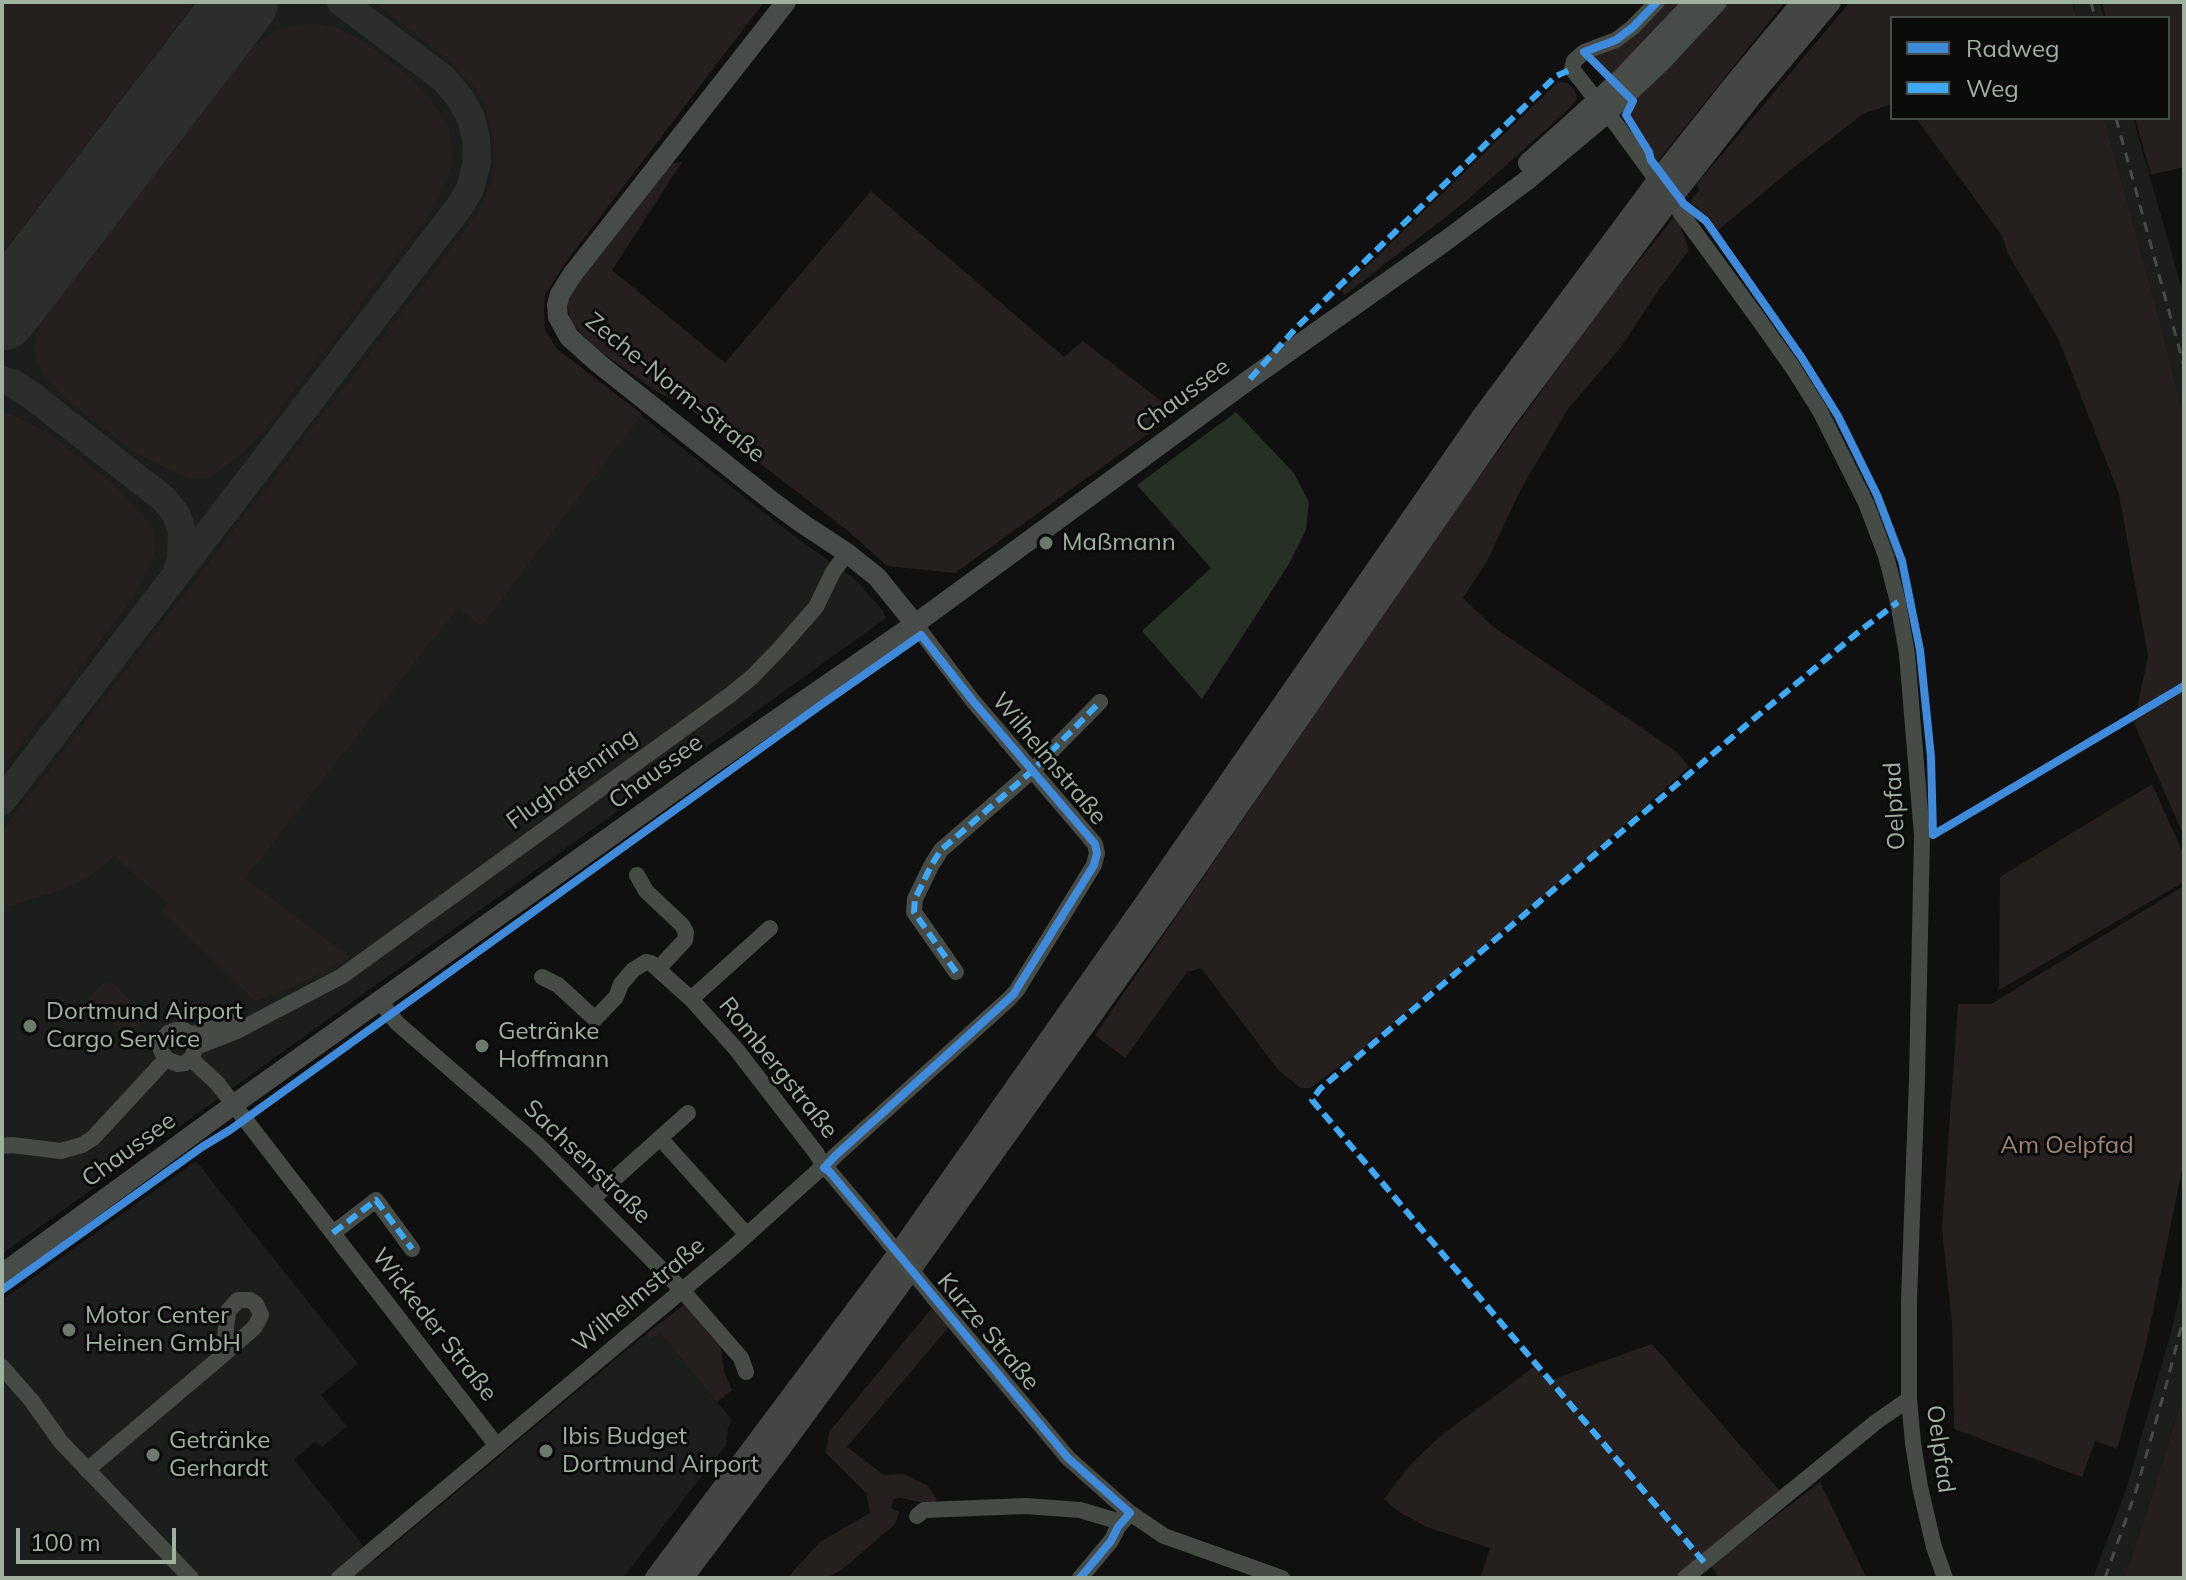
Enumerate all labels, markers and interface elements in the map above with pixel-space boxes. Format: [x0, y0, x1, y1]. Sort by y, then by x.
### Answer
legend [1890, 16, 2170, 120]
text: Radweg [1966, 33, 2060, 63]
text: Weg [1966, 73, 2019, 103]
street label: Zeche-Norm-Straße [580, 307, 770, 469]
street label: Chaussee [1131, 352, 1235, 440]
place label: Maßmann [1062, 529, 1176, 557]
marker: Maßmann [1037, 534, 1055, 552]
street label: Wilhelmstraße [985, 687, 1113, 831]
street label: Flughafenring [501, 722, 643, 836]
street label: Chaussee [604, 728, 708, 816]
street label: Oelpfad [1878, 761, 1912, 851]
street label: Rombergstraße [712, 992, 844, 1144]
place label: Dortmund Airport Cargo Service [46, 998, 243, 1054]
marker: Dortmund Airport Cargo Service [21, 1017, 39, 1035]
place label: Getränke Hoffmann [498, 1018, 609, 1074]
marker: Getränke Hoffmann [473, 1037, 491, 1055]
street label: Sachsenstraße [517, 1094, 657, 1230]
street label: Chaussee [77, 1106, 181, 1194]
park label: Am Oelpfad [2000, 1132, 2134, 1160]
street label: Wilhelmstraße [567, 1231, 711, 1359]
street label: Wickeder Straße [365, 1243, 503, 1407]
street label: Kurze Straße [931, 1268, 1045, 1396]
place label: Motor Center Heinen GmbH [85, 1302, 241, 1358]
marker: Motor Center Heinen GmbH [60, 1321, 78, 1339]
street label: Oelpfad [1920, 1403, 1960, 1495]
place label: Ibis Budget Dortmund Airport [562, 1423, 759, 1479]
place label: Getränke Gerhardt [169, 1427, 270, 1483]
marker: Ibis Budget Dortmund Airport [537, 1442, 555, 1460]
marker: Getränke Gerhardt [144, 1446, 162, 1464]
scale bar [20, 1512, 180, 1562]
text: 100 m [30, 1527, 101, 1557]

